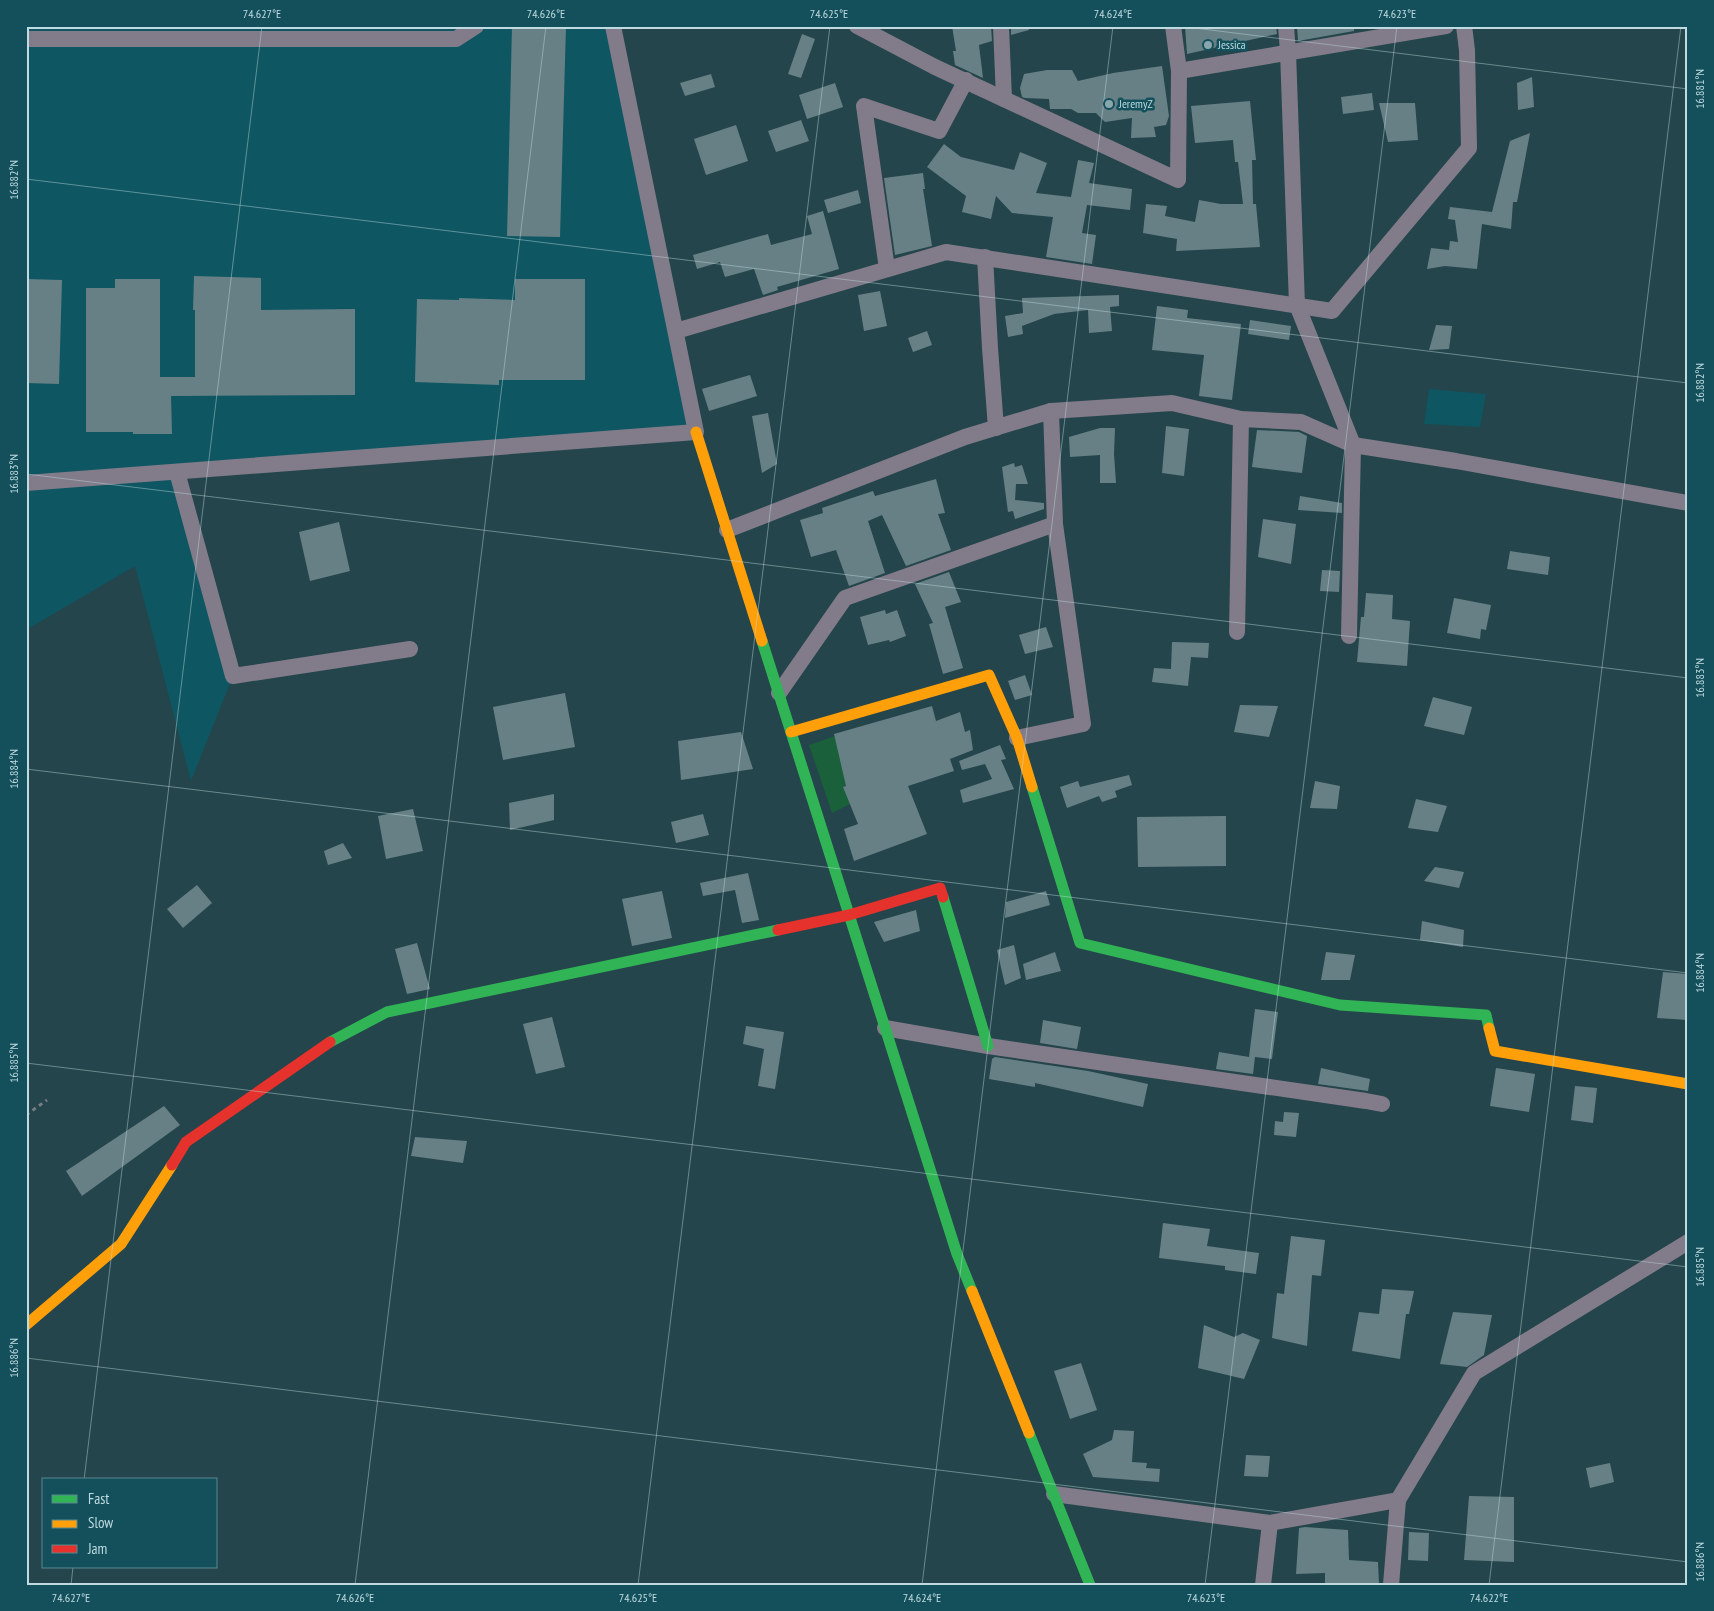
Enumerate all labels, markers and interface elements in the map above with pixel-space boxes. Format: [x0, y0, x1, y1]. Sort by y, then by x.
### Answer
text: 74.627°E [243, 6, 281, 21]
text: 74.626°E [527, 6, 565, 21]
text: 74.625°E [810, 6, 848, 21]
text: 74.624°E [1094, 6, 1132, 21]
text: 74.623°E [1378, 6, 1416, 21]
place label: Jessica [1217, 37, 1246, 52]
marker: Jessica [1202, 39, 1214, 51]
text: 16.881°N [1692, 69, 1707, 109]
place label: JeremyZ [1118, 96, 1153, 111]
marker: JeremyZ [1103, 98, 1115, 110]
text: 16.882°N [6, 160, 21, 200]
text: 16.882°N [1692, 363, 1707, 403]
text: 16.883°N [6, 454, 21, 494]
text: 16.883°N [1692, 658, 1707, 698]
text: 16.884°N [6, 749, 21, 789]
text: 16.884°N [1692, 953, 1707, 993]
text: 16.885°N [6, 1043, 21, 1083]
text: 16.885°N [1692, 1247, 1707, 1287]
text: 16.886°N [6, 1338, 21, 1378]
legend [42, 1478, 218, 1568]
text: Fast [88, 1489, 109, 1508]
text: Slow [88, 1513, 113, 1532]
text: Jam [87, 1539, 107, 1558]
text: 16.886°N [1692, 1542, 1707, 1582]
text: 74.627°E [52, 1590, 90, 1605]
text: 74.626°E [336, 1590, 374, 1605]
text: 74.625°E [619, 1590, 657, 1605]
text: 74.624°E [903, 1590, 941, 1605]
text: 74.623°E [1187, 1590, 1225, 1605]
text: 74.622°E [1470, 1590, 1508, 1605]

